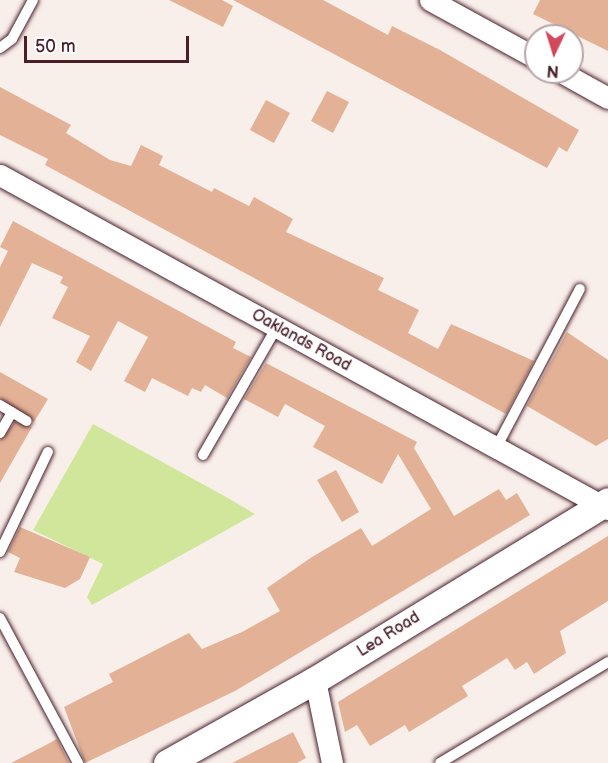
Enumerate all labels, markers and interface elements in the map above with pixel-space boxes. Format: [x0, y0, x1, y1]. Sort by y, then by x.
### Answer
scale bar [27, 24, 192, 62]
north arrow [524, 24, 584, 84]
text: 50 m [35, 36, 76, 57]
text: N [546, 61, 560, 80]
street label: Oaklands Road [248, 306, 354, 376]
street label: Lea Road [354, 608, 424, 662]

